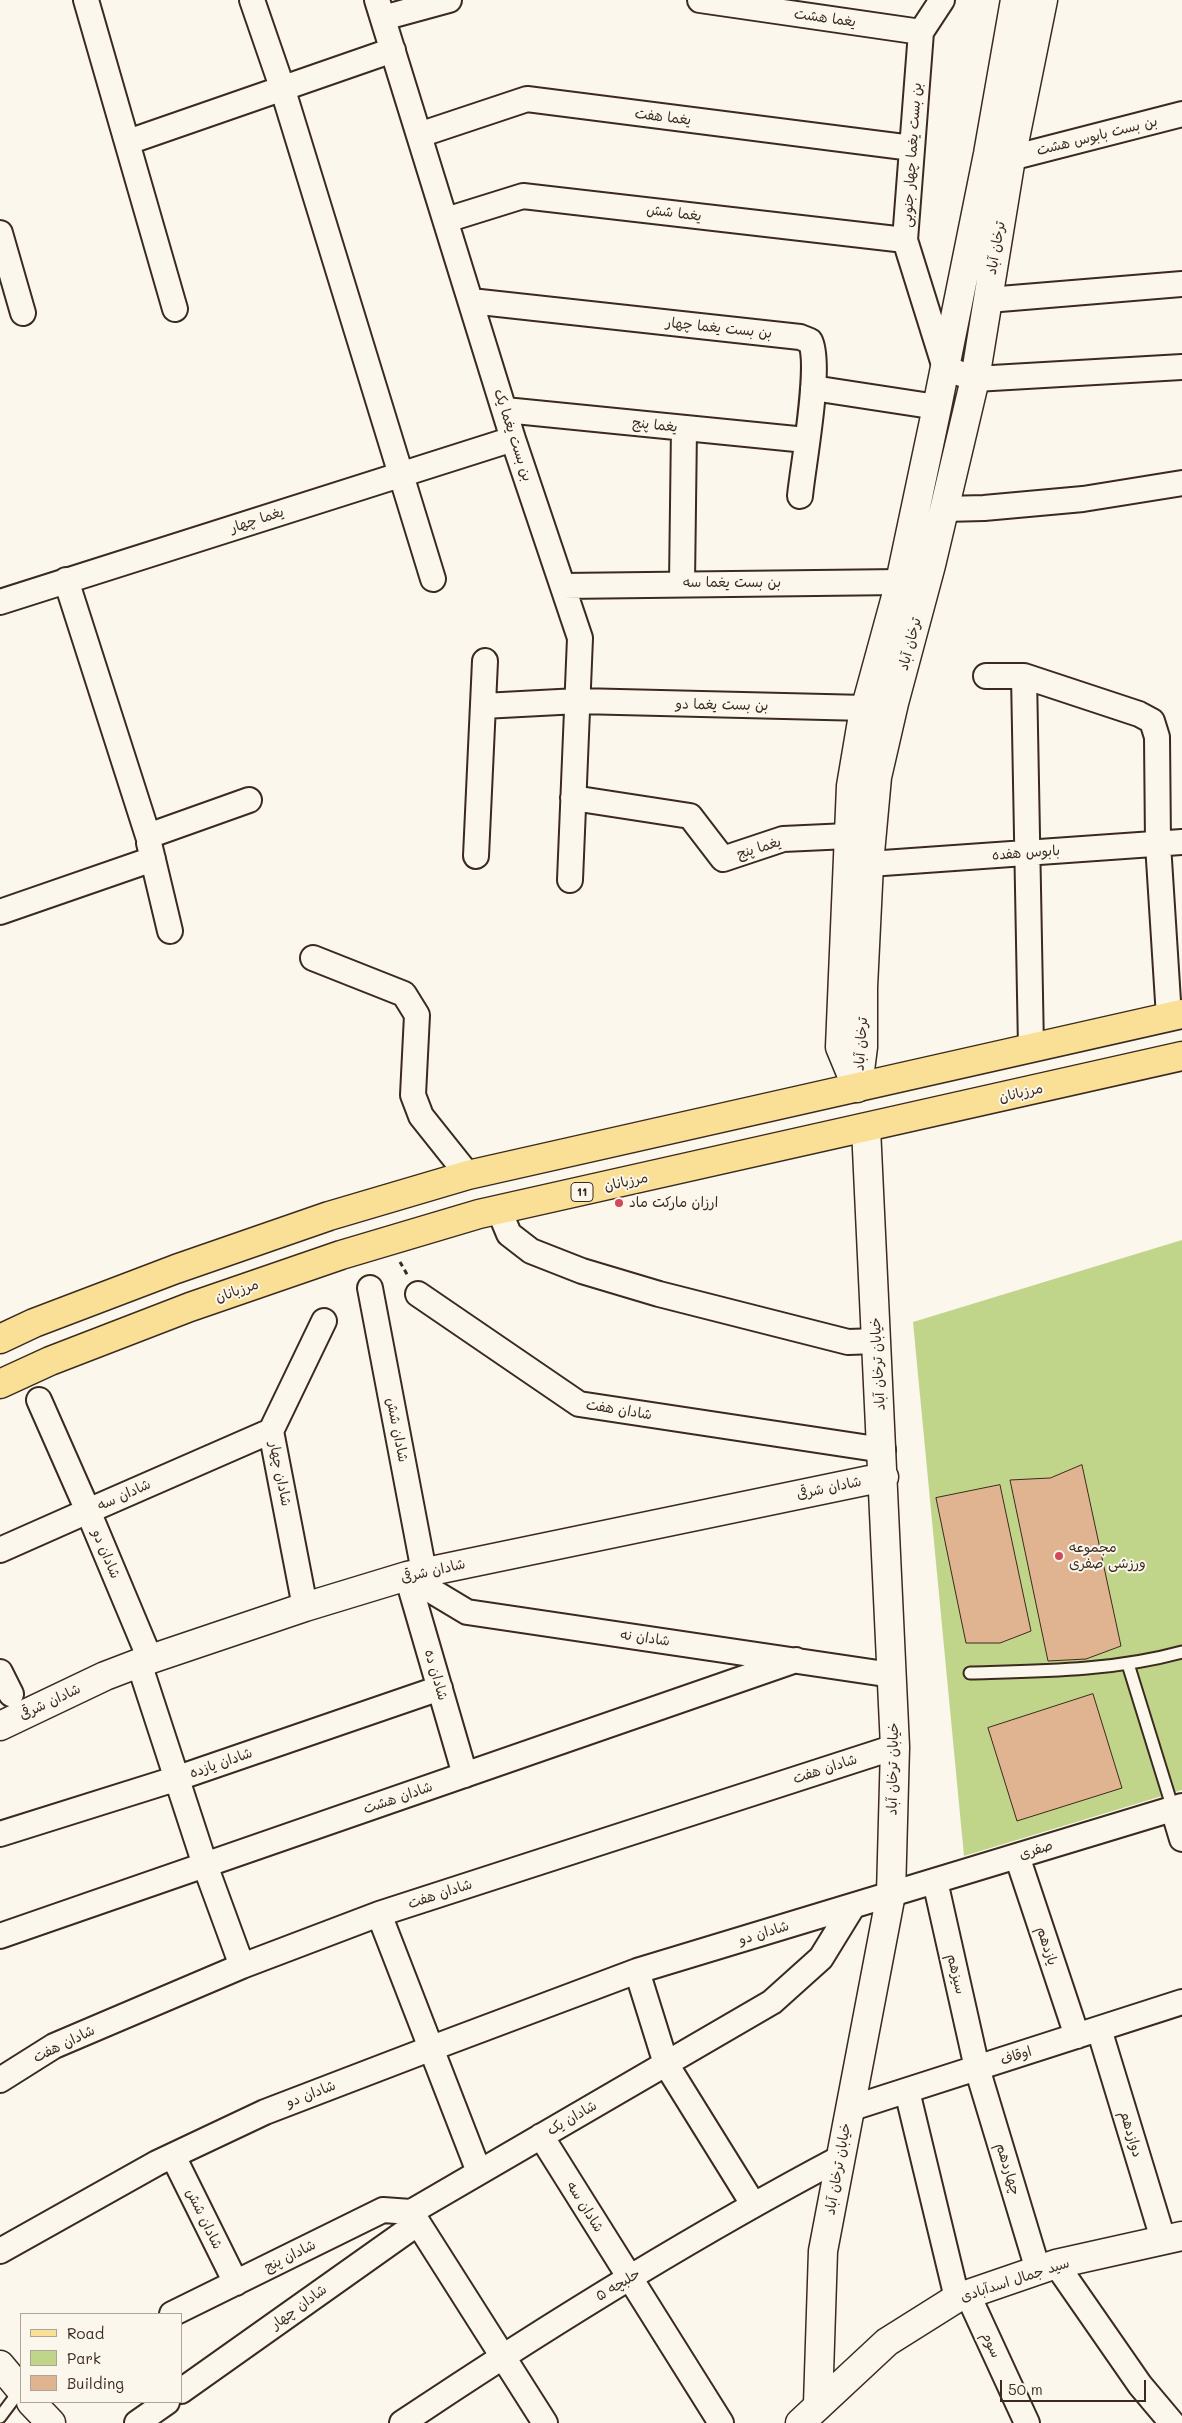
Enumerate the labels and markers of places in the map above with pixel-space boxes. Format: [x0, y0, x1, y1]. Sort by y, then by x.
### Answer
place label: ارزان مارکت ماد [629, 1195, 718, 1211]
marker: ارزان مارکت ماد [613, 1197, 625, 1209]
place label: مجموعه ورزشی صفری [1069, 1540, 1146, 1572]
marker: مجموعه ورزشی صفری [1053, 1550, 1065, 1562]

